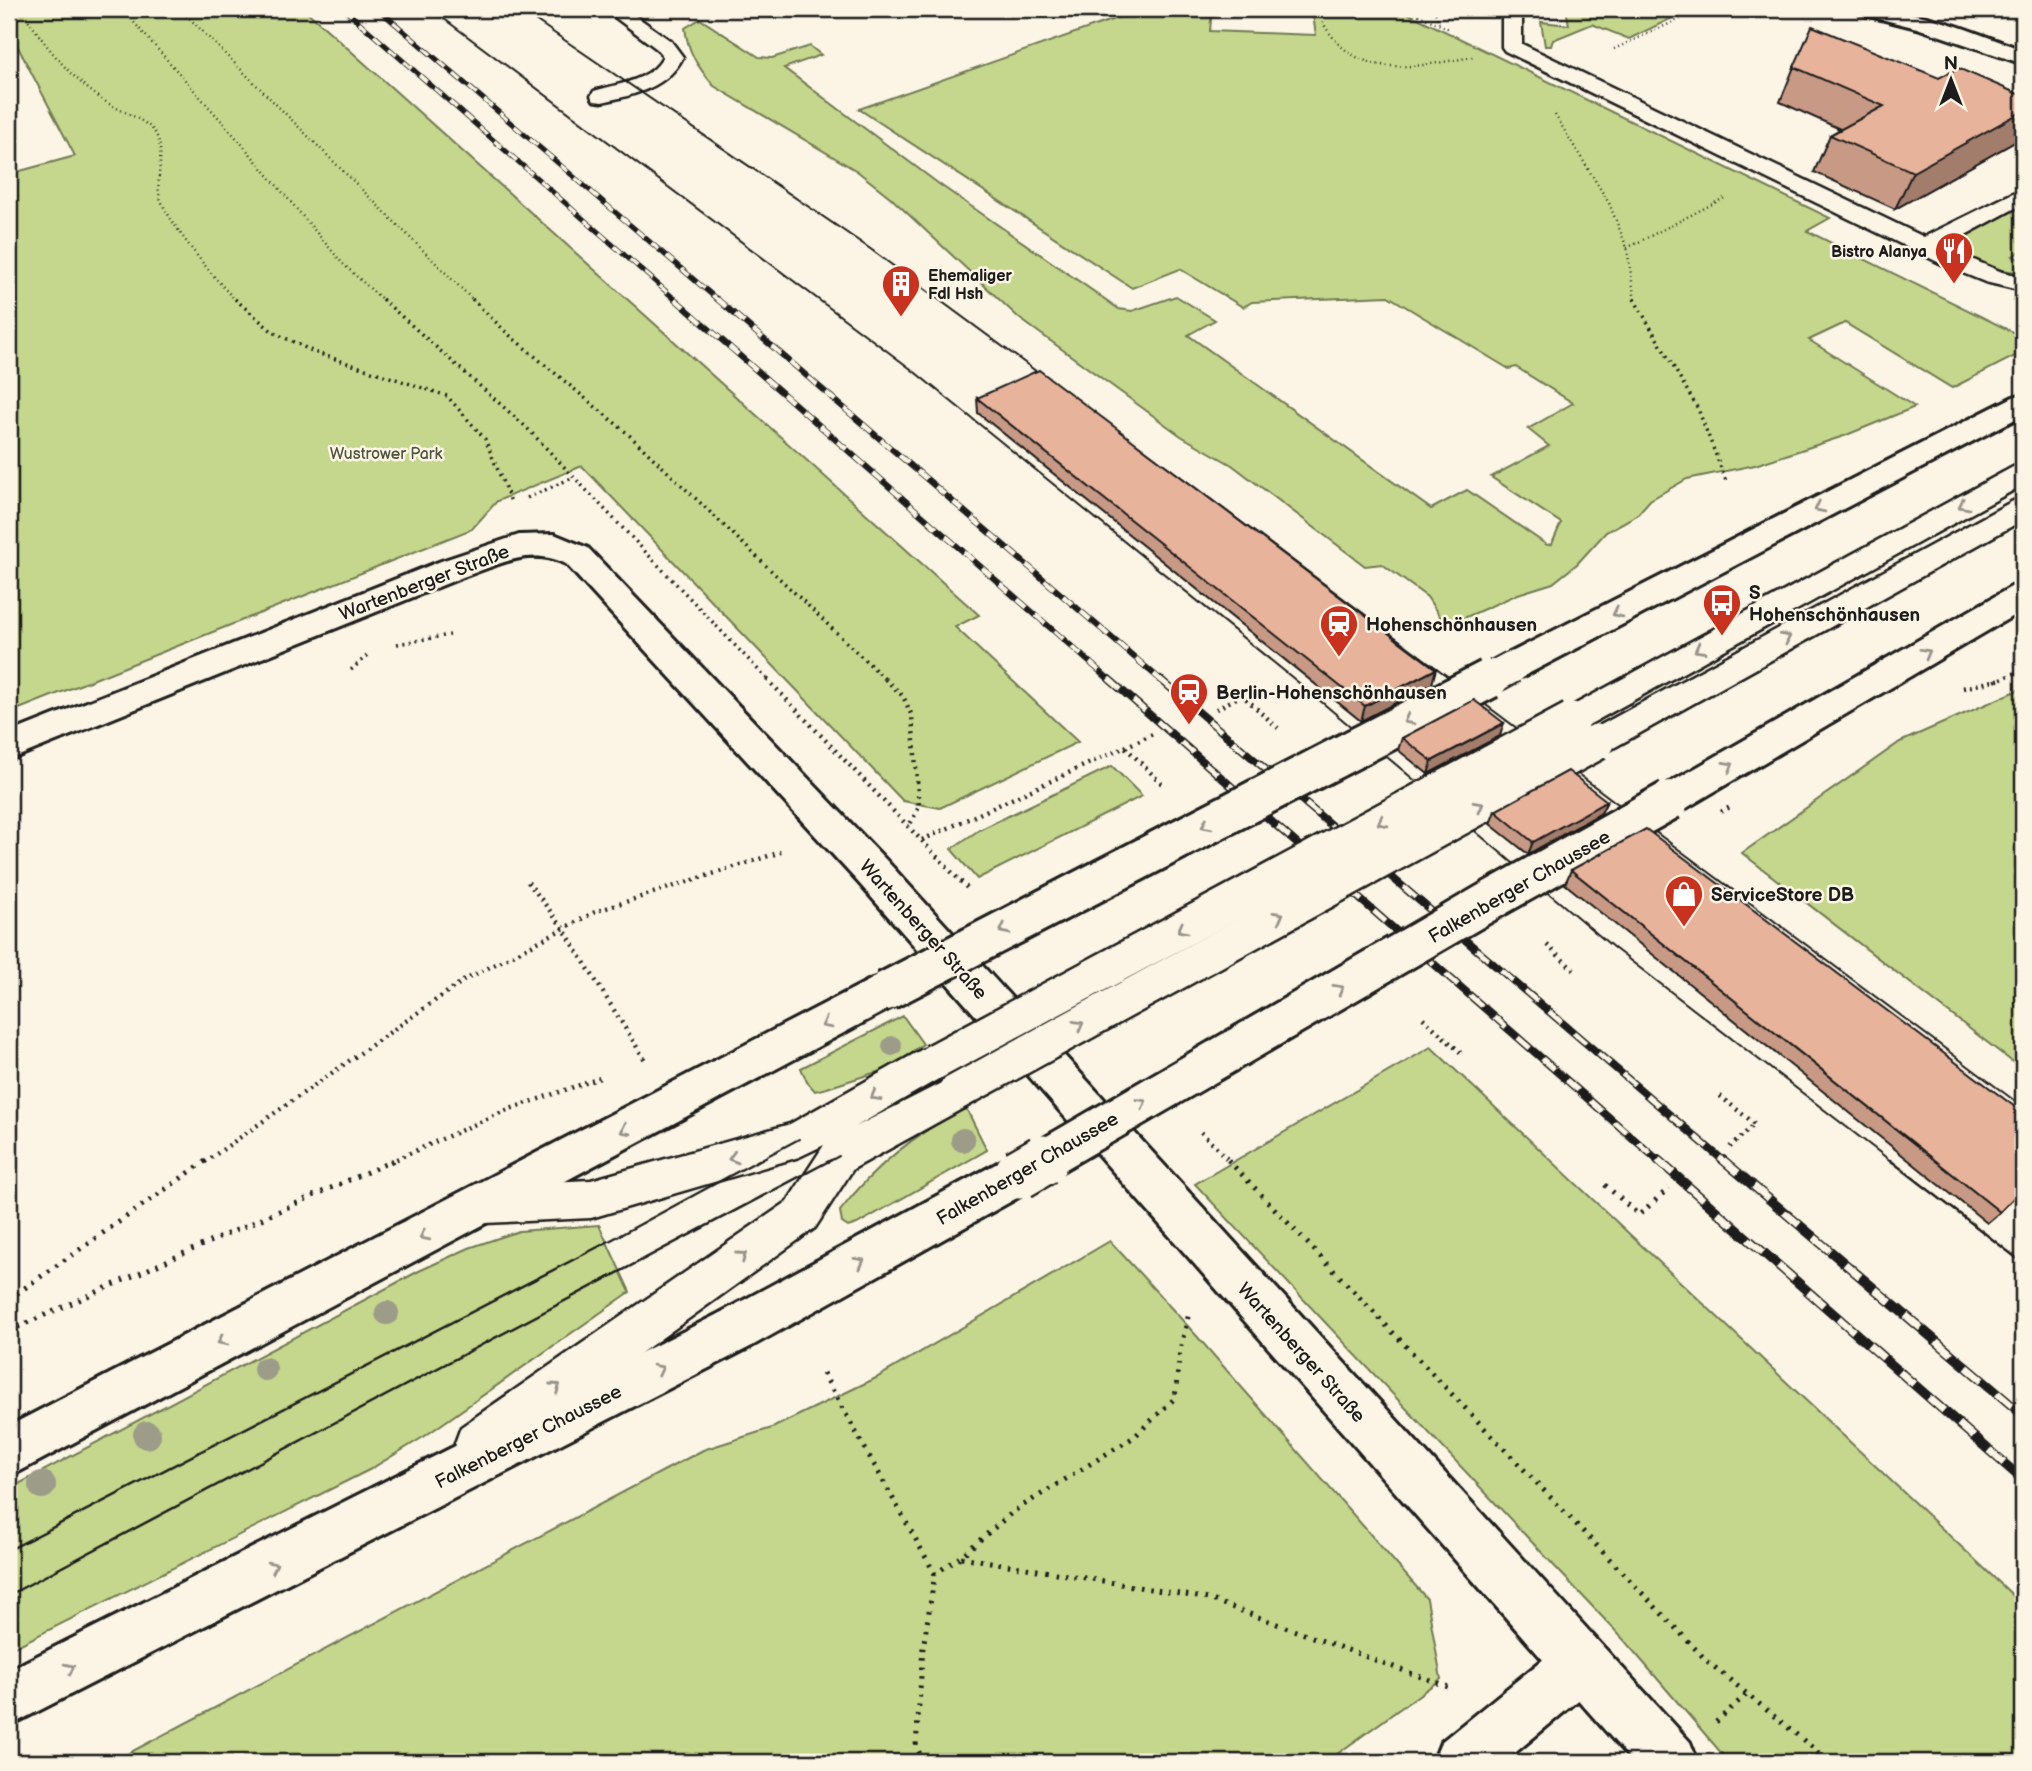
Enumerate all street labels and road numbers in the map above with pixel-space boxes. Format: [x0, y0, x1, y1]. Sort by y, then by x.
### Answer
street label: Wartenberger Straße [336, 540, 513, 626]
street label: Falkenberger Chaussee [1425, 826, 1615, 949]
street label: Wartenberger Straße [854, 855, 992, 1005]
street label: Falkenberger Chaussee [933, 1108, 1123, 1231]
street label: Wartenberger Straße [1232, 1278, 1370, 1428]
street label: Falkenberger Chaussee [432, 1380, 626, 1494]

